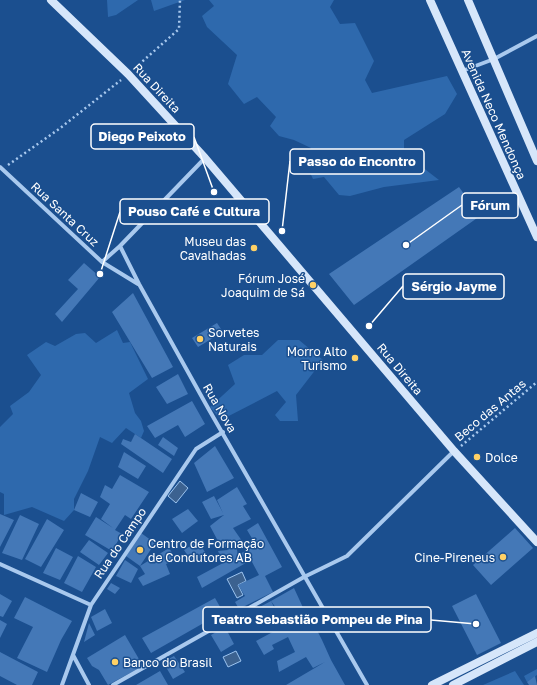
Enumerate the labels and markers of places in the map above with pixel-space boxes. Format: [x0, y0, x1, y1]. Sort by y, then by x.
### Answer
callout: Diego Peixoto [91, 124, 194, 149]
callout: Passo do Encontro [290, 149, 424, 174]
callout: Fórum [462, 193, 518, 218]
callout: Pouso Café e Cultura [120, 199, 269, 224]
place label: Museu das Cavalhadas [180, 234, 246, 263]
marker: Museu das Cavalhadas [249, 243, 259, 253]
place label: Fórum José Joaquim de Sá [221, 271, 305, 300]
callout: Sérgio Jayme [403, 274, 504, 299]
marker: Fórum José Joaquim de Sá [308, 280, 318, 290]
place label: Sorvetes Naturais [208, 325, 259, 354]
marker: Sorvetes Naturais [195, 334, 205, 344]
place label: Morro Alto Turismo [287, 344, 347, 373]
marker: Morro Alto Turismo [350, 353, 360, 363]
place label: Dolce [485, 450, 518, 465]
marker: Dolce [472, 452, 482, 462]
place label: Centro de Formação de Condutores AB [148, 536, 264, 565]
marker: Centro de Formação de Condutores AB [135, 545, 145, 555]
place label: Cine-Pireneus [414, 550, 495, 565]
marker: Cine-Pireneus [498, 552, 508, 562]
callout: Teatro Sebastião Pompeu de Pina [203, 607, 431, 632]
place label: Banco do Brasil [123, 655, 212, 670]
marker: Banco do Brasil [110, 657, 120, 667]

